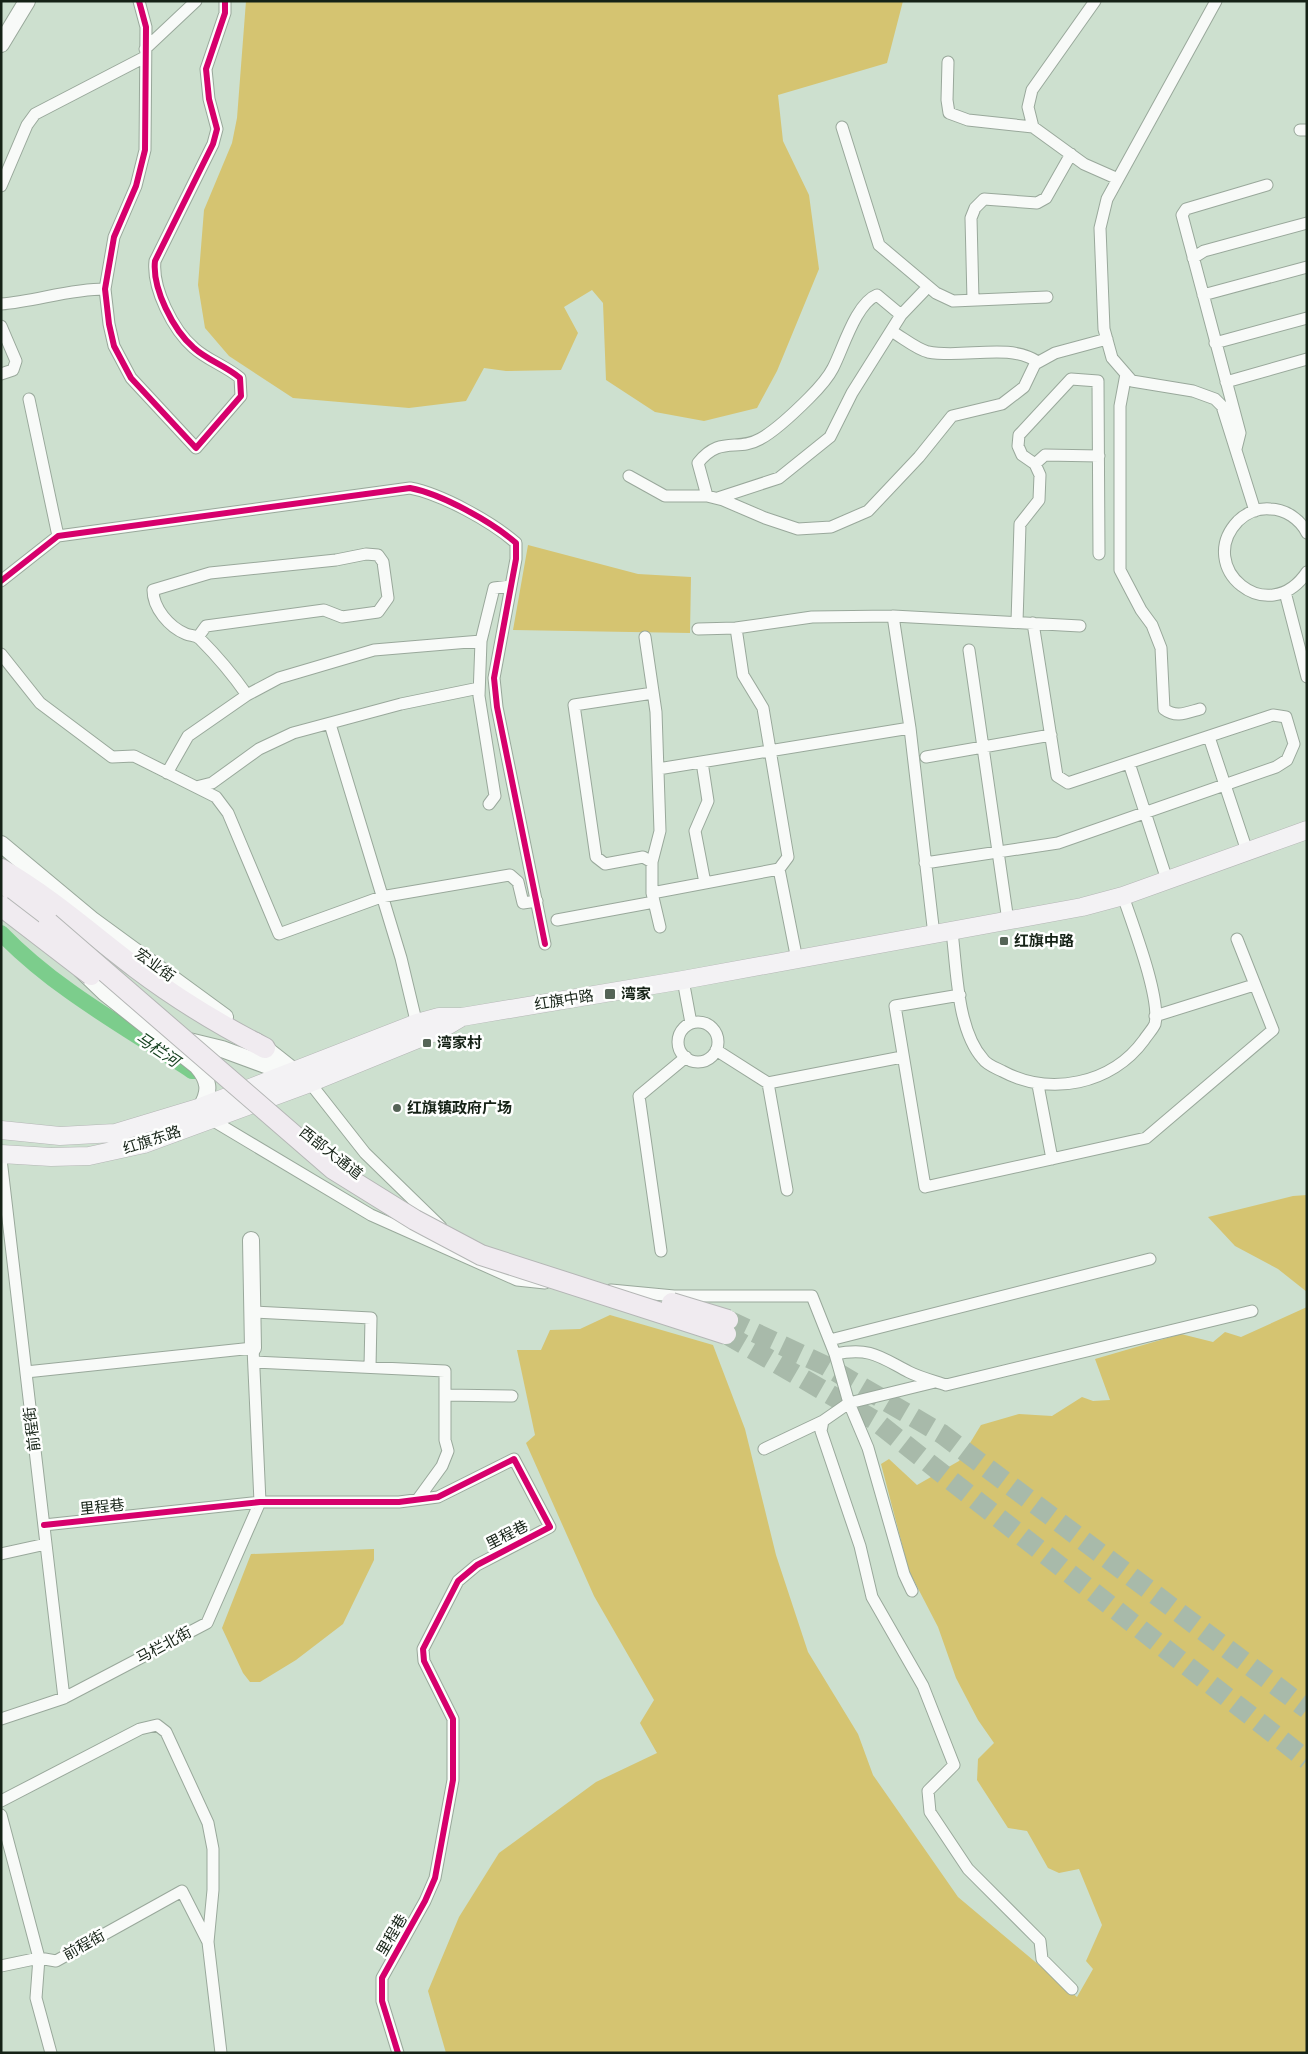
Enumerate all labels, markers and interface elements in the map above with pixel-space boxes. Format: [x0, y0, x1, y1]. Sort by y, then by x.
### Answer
place label: 红旗中路 [1014, 930, 1074, 951]
marker: 红旗中路 [998, 935, 1010, 947]
street label: 宏业街 [131, 943, 180, 986]
place label: 湾家 [621, 983, 651, 1004]
street label: 红旗中路 [533, 984, 595, 1015]
marker: 湾家 [603, 987, 617, 1001]
water label: 马栏河 [131, 1026, 187, 1074]
place label: 湾家村 [437, 1032, 482, 1053]
marker: 湾家村 [421, 1037, 433, 1049]
place label: 红旗镇政府广场 [407, 1097, 512, 1118]
marker: 红旗镇政府广场 [391, 1102, 403, 1114]
street label: 红旗东路 [120, 1120, 184, 1159]
street label: 西部大通道 [295, 1121, 367, 1184]
street label: 前程街 [18, 1405, 45, 1453]
street label: 里程巷 [78, 1494, 125, 1519]
street label: 里程巷 [482, 1515, 532, 1554]
street label: 马栏北街 [132, 1621, 195, 1668]
street label: 里程巷 [371, 1910, 412, 1959]
street label: 前程街 [59, 1924, 109, 1965]

